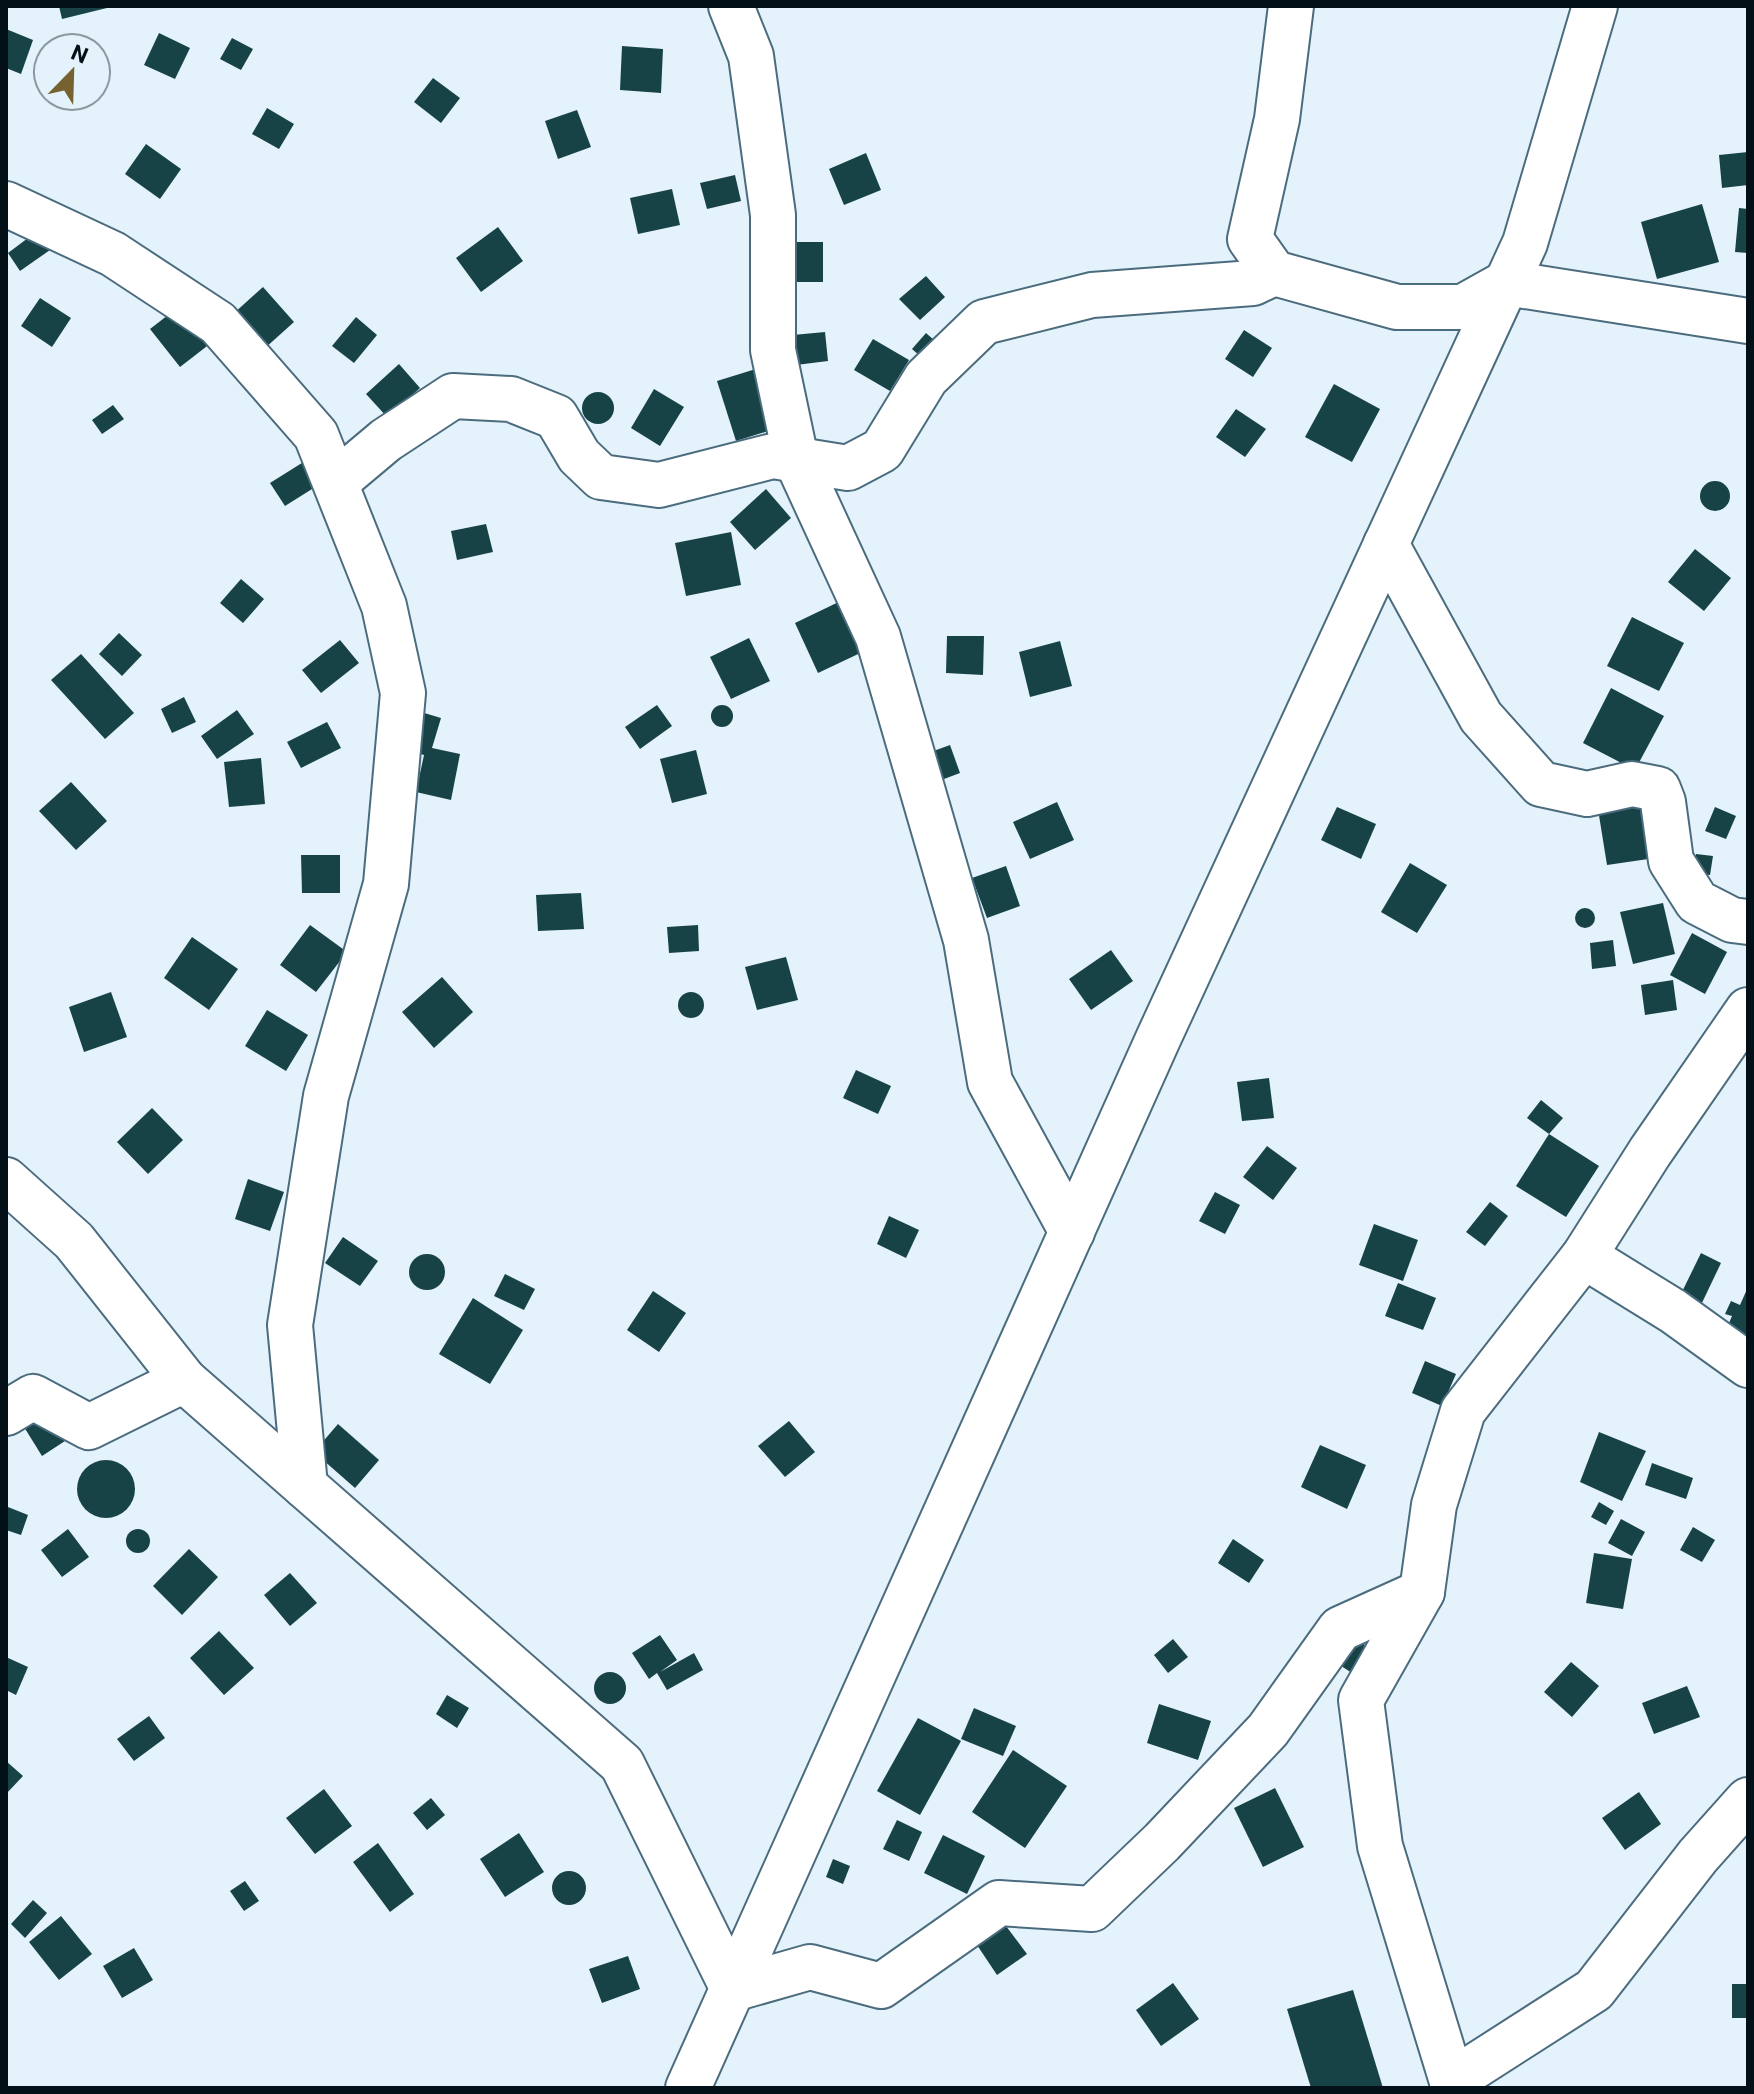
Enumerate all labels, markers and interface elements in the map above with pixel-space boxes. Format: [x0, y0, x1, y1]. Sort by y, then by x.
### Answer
north arrow [32, 32, 112, 112]
text: N [68, 40, 92, 69]

